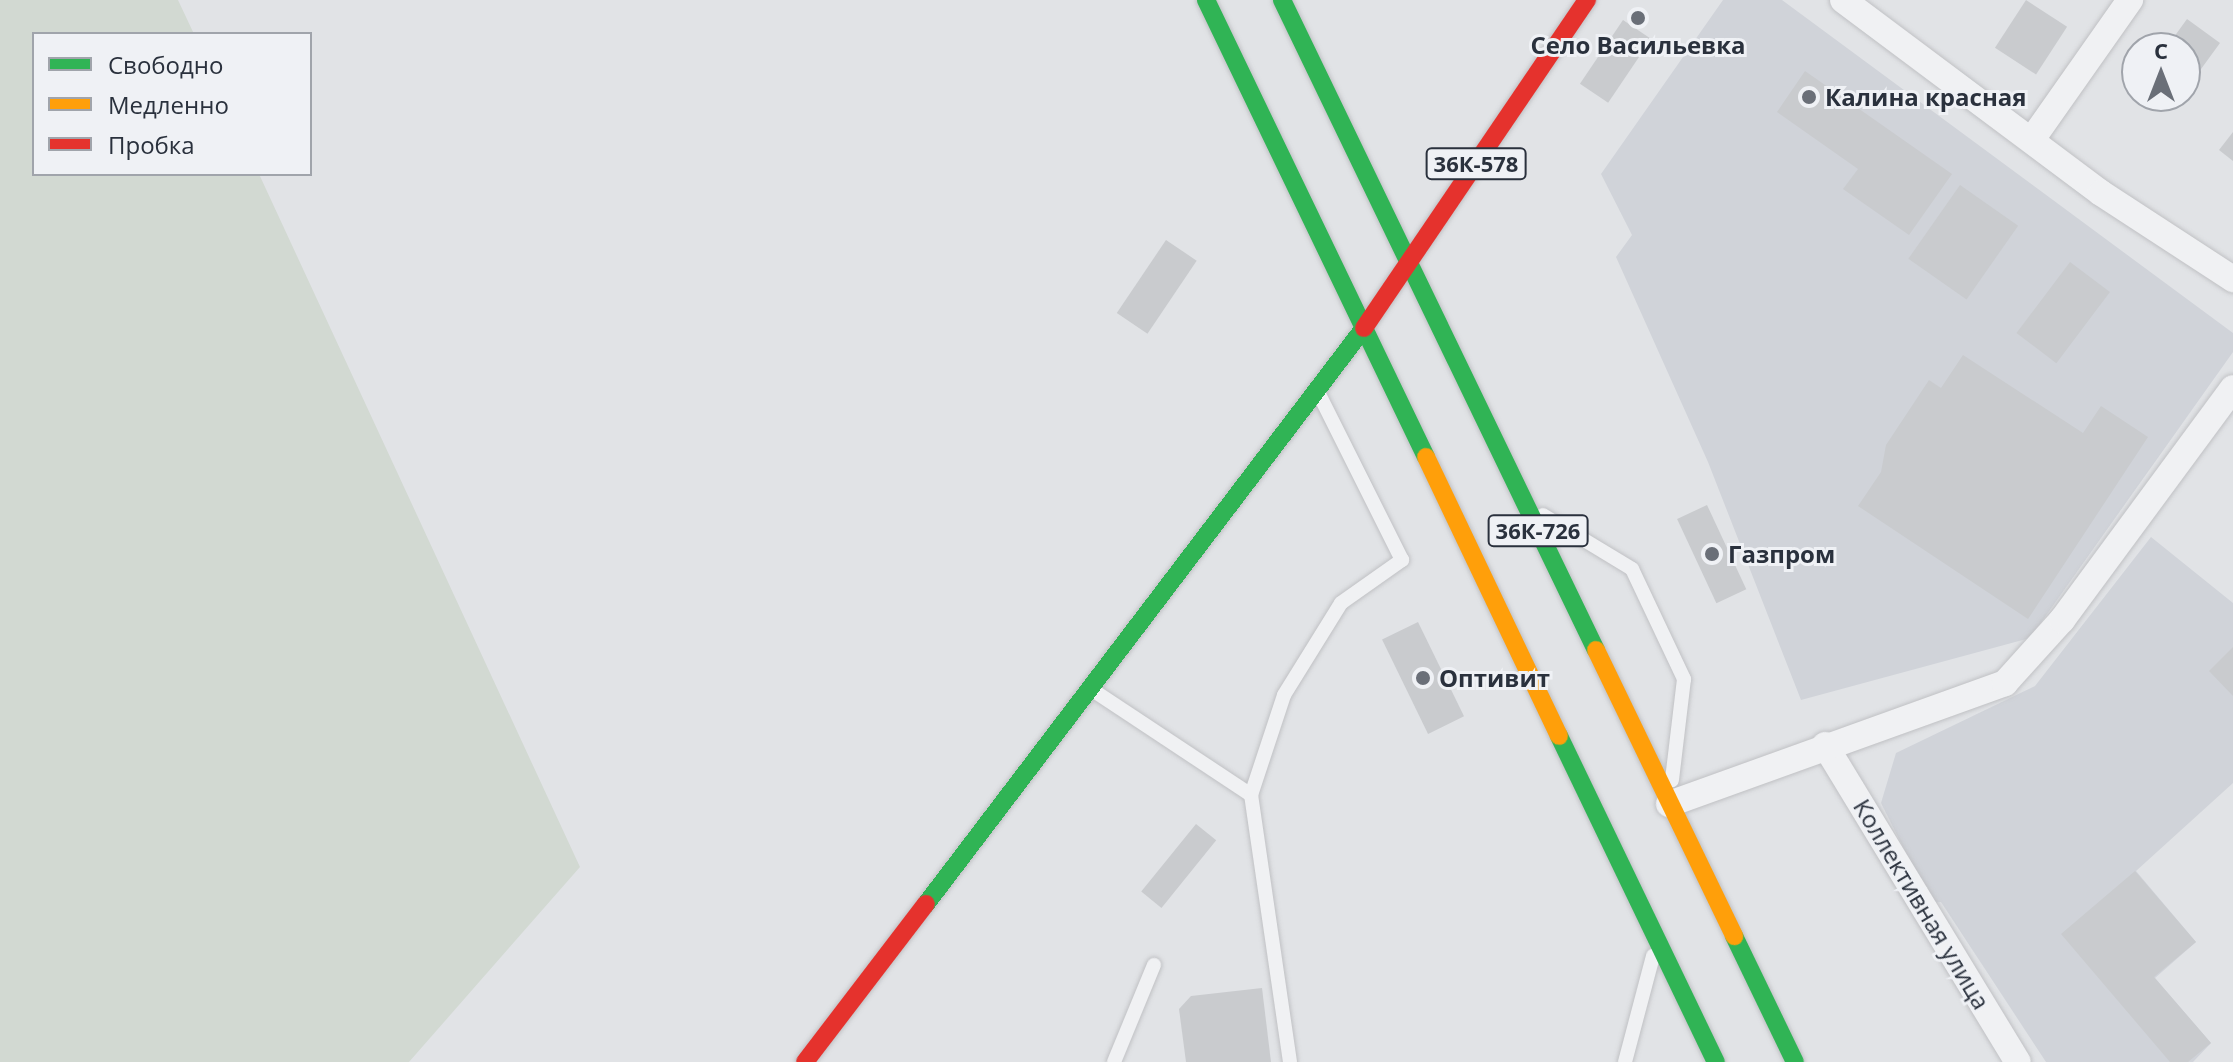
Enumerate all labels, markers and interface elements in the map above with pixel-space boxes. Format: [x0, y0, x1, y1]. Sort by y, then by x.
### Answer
marker: Село Васильевка [1629, 9, 1647, 27]
place label: Село Васильевка [1530, 31, 1746, 59]
legend [32, 32, 312, 176]
north arrow [2121, 32, 2201, 112]
text: С [2154, 35, 2168, 65]
text: Свободно [108, 48, 223, 81]
place label: Калина красная [1825, 83, 2027, 111]
text: Медленно [108, 88, 229, 121]
marker: Калина красная [1800, 88, 1818, 106]
text: Пробка [108, 128, 195, 161]
road number: 36К-578 [1424, 146, 1528, 182]
road number: 36К-726 [1486, 513, 1590, 549]
place label: Газпром [1728, 540, 1835, 568]
marker: Газпром [1703, 545, 1721, 563]
place label: Оптивит [1439, 664, 1550, 692]
marker: Оптивит [1414, 669, 1432, 687]
street label: Коллективная улица [1848, 794, 1996, 1014]

